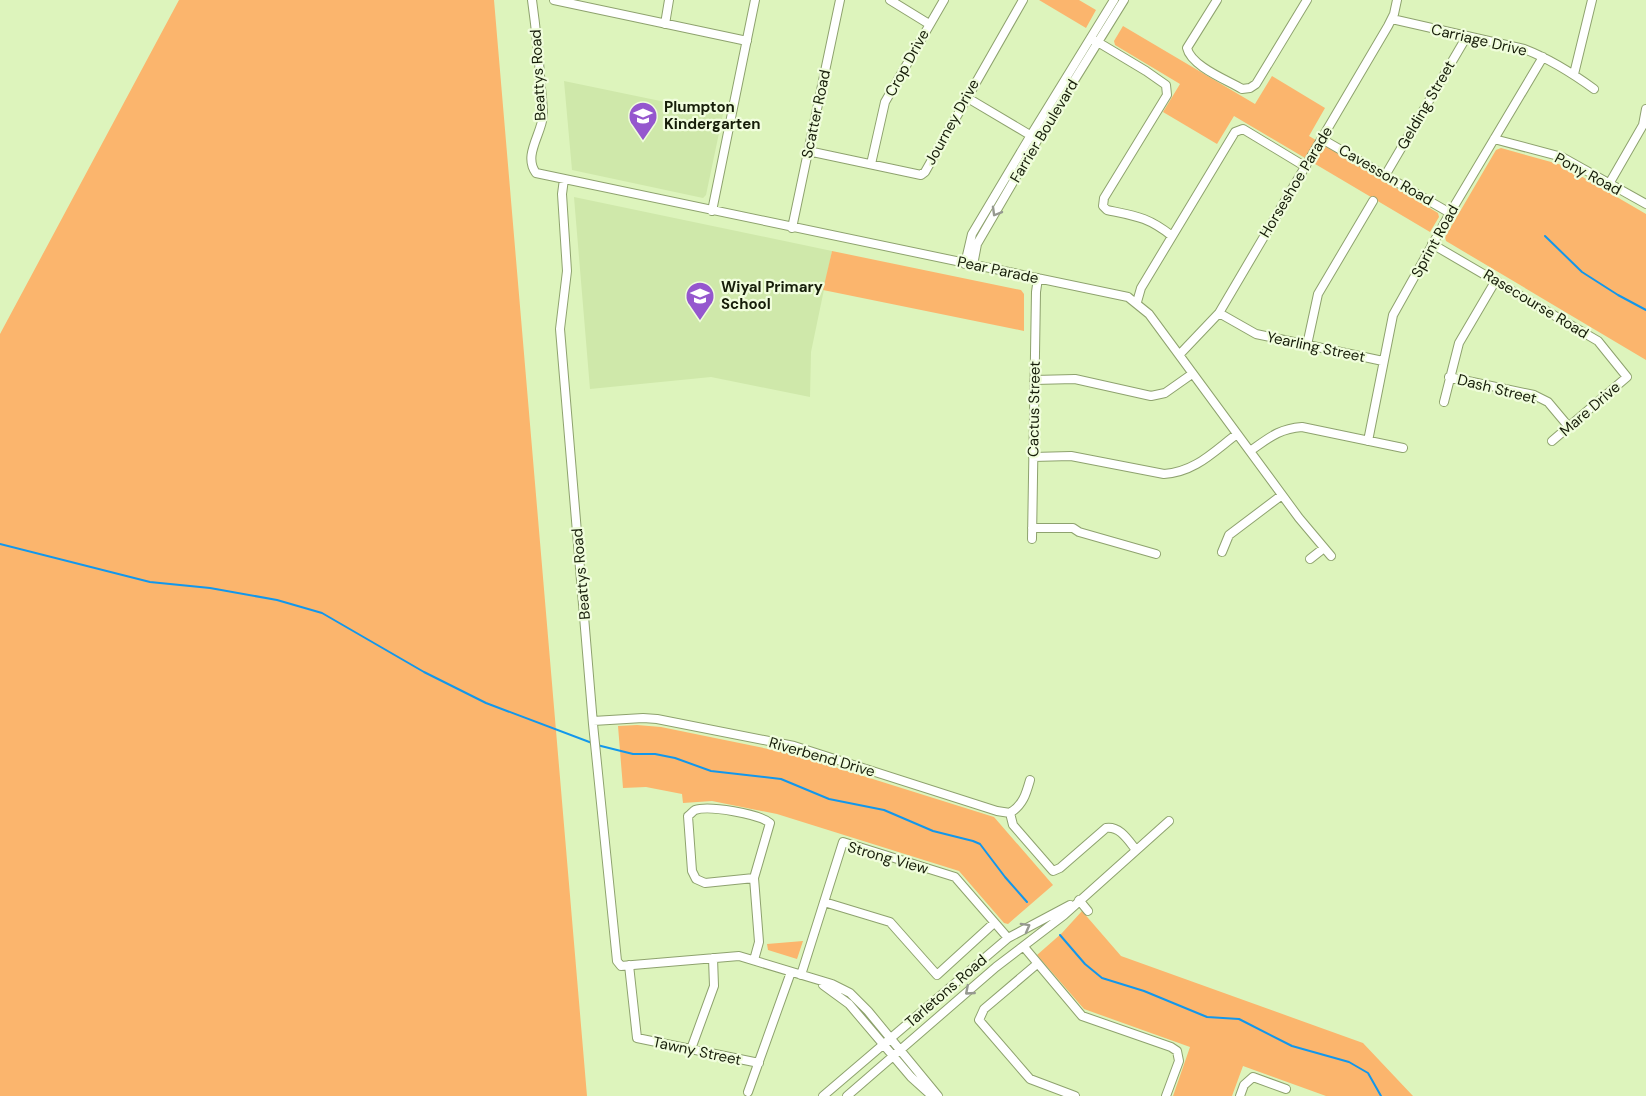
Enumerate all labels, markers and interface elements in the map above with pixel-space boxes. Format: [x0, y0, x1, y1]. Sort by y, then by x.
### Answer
street label: Carriage Drive [1429, 19, 1529, 61]
street label: Crop Drive [880, 26, 934, 100]
street label: Beattys Road [526, 29, 550, 121]
street label: Gelding Street [1392, 57, 1460, 153]
street label: Scatter Road [797, 68, 835, 160]
street label: Journey Drive [920, 75, 984, 169]
street label: Farrier Boulevard [1005, 76, 1083, 186]
place label: Plumpton Kindergarten [664, 97, 760, 134]
school or university icon: Plumpton Kindergarten [627, 100, 659, 142]
street label: Horseshoe Parade [1255, 123, 1337, 241]
street label: Cavesson Road [1335, 140, 1437, 210]
street label: Pony Road [1551, 148, 1625, 200]
street label: Sprint Road [1407, 201, 1463, 281]
one-way arrow [991, 206, 1003, 216]
street label: Pear Parade [956, 252, 1040, 288]
street label: Rasecourse Road [1480, 265, 1592, 343]
place label: Wiyal Primary School [721, 277, 823, 314]
school or university icon: Wiyal Primary School [684, 280, 716, 322]
street label: Yearling Street [1265, 327, 1367, 367]
street label: Cactus Street [1023, 361, 1045, 457]
street label: Dash Street [1455, 369, 1539, 409]
street label: Mare Drive [1555, 377, 1625, 441]
street label: Beattys Road [567, 527, 595, 621]
street label: Riverbend Drive [767, 732, 877, 782]
street label: Strong View [845, 837, 931, 879]
one-way arrow [1020, 923, 1030, 935]
street label: Tarletons Road [901, 950, 991, 1032]
one-way arrow [965, 984, 976, 995]
street label: Tawny Street [651, 1032, 743, 1070]

